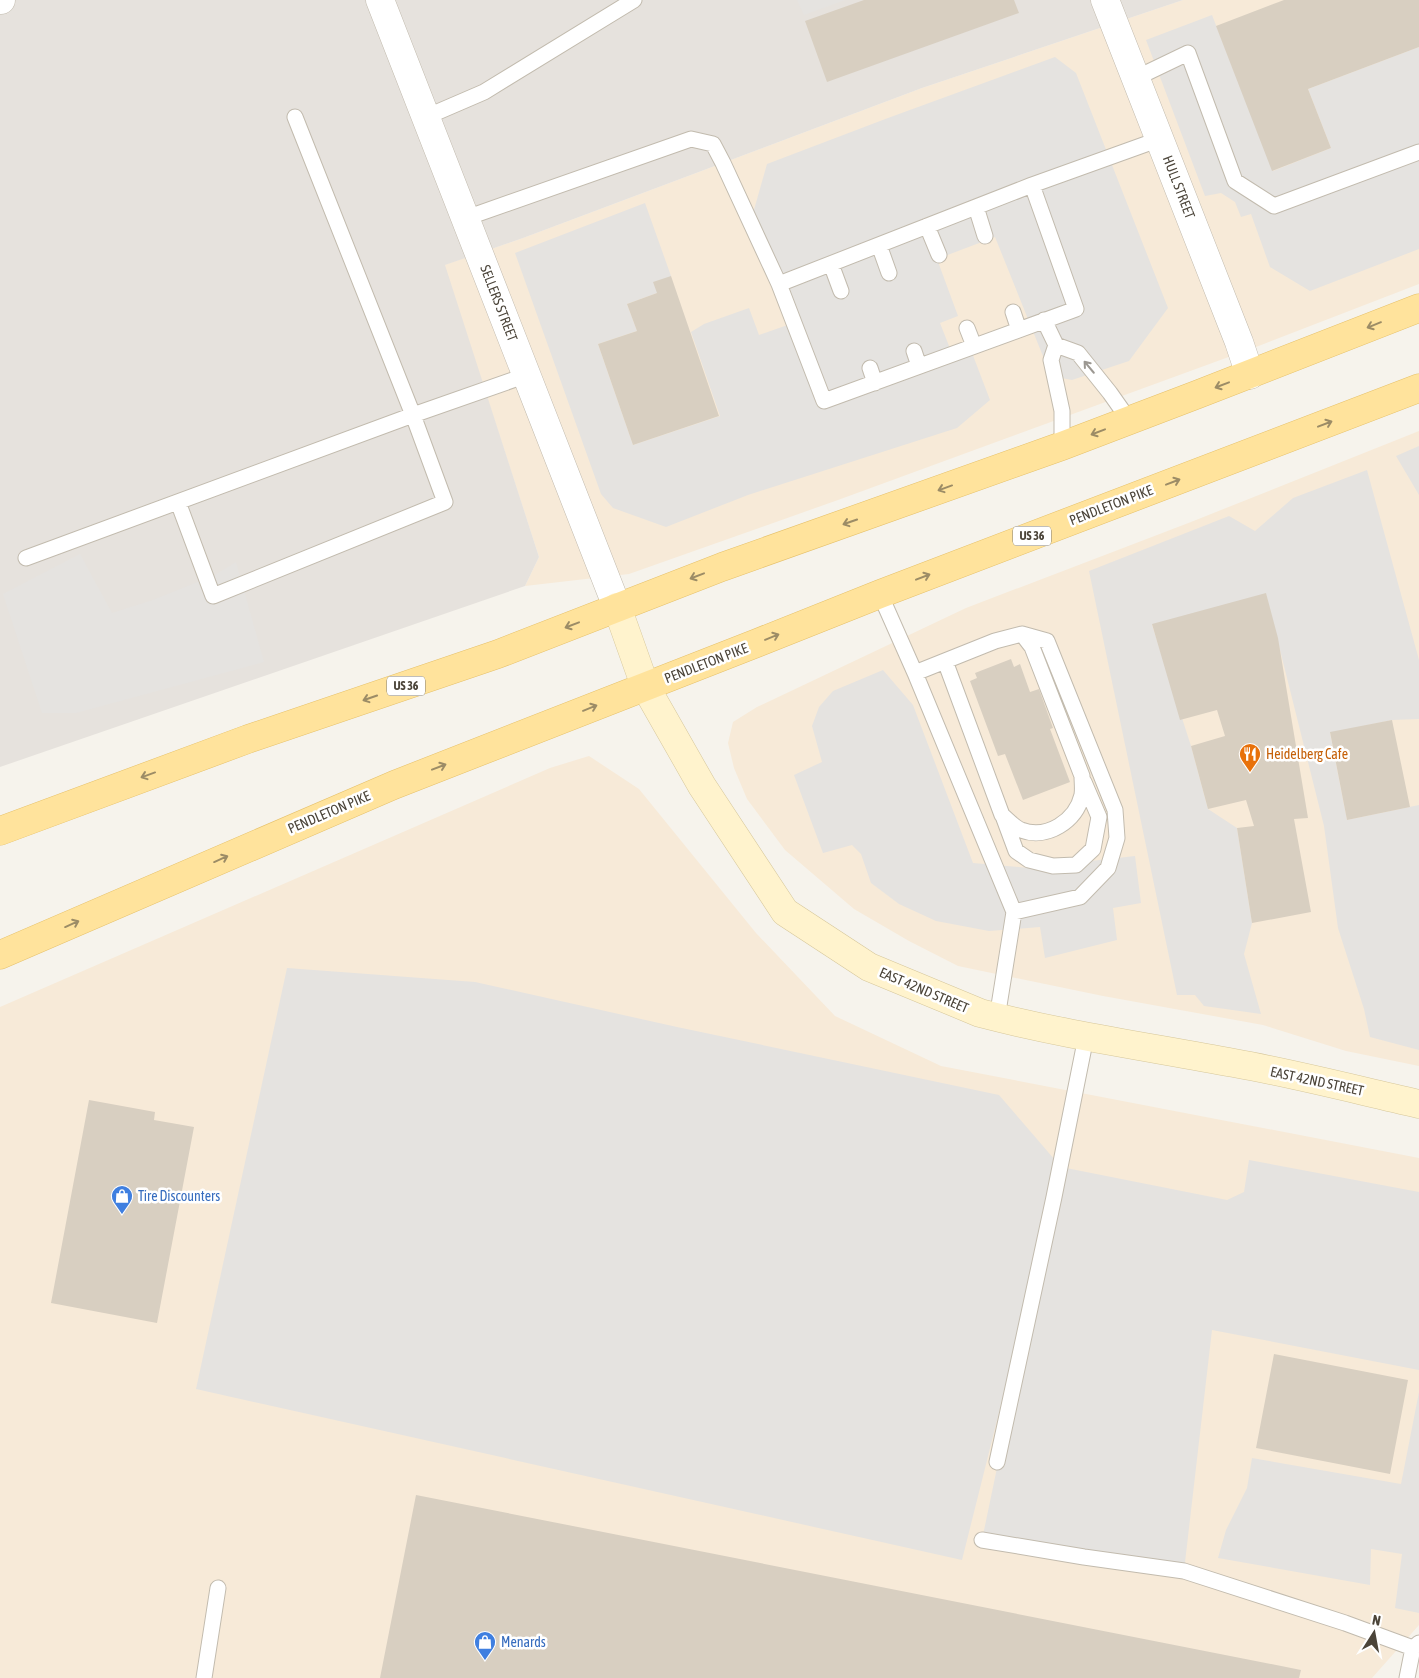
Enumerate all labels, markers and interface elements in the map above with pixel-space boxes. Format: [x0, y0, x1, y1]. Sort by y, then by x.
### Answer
street label: HULL STREET [1160, 153, 1198, 221]
street label: SELLERS STREET [477, 263, 521, 343]
one-way arrow [1366, 322, 1381, 331]
one-way arrow [1084, 361, 1095, 374]
one-way arrow [1215, 381, 1231, 390]
one-way arrow [1317, 419, 1332, 428]
one-way arrow [1091, 428, 1106, 437]
one-way arrow [1165, 477, 1180, 486]
street label: PENDLETON PIKE [1067, 482, 1155, 528]
one-way arrow [938, 484, 954, 493]
one-way arrow [843, 518, 858, 527]
road number: US 36 [1013, 526, 1051, 546]
one-way arrow [690, 572, 705, 582]
one-way arrow [915, 572, 930, 581]
one-way arrow [565, 621, 580, 630]
one-way arrow [764, 632, 779, 642]
street label: PENDLETON PIKE [662, 640, 750, 686]
road number: US 36 [387, 676, 425, 696]
one-way arrow [362, 694, 378, 704]
one-way arrow [582, 702, 597, 712]
restaurant icon: Heidelberg Cafe [1238, 742, 1262, 773]
place label: Heidelberg Cafe [1266, 746, 1348, 762]
one-way arrow [431, 762, 446, 771]
one-way arrow [140, 771, 156, 781]
street label: PENDLETON PIKE [285, 787, 373, 837]
one-way arrow [213, 853, 228, 863]
one-way arrow [64, 918, 79, 928]
street label: EAST 42ND STREET [877, 964, 971, 1016]
street label: EAST 42ND STREET [1269, 1063, 1365, 1099]
shop icon: Tire Discounters [110, 1184, 134, 1215]
place label: Tire Discounters [138, 1188, 220, 1204]
north arrow [1349, 1608, 1399, 1658]
text: N [1371, 1612, 1382, 1629]
shop icon: Menards [473, 1630, 497, 1661]
place label: Menards [501, 1634, 546, 1650]

